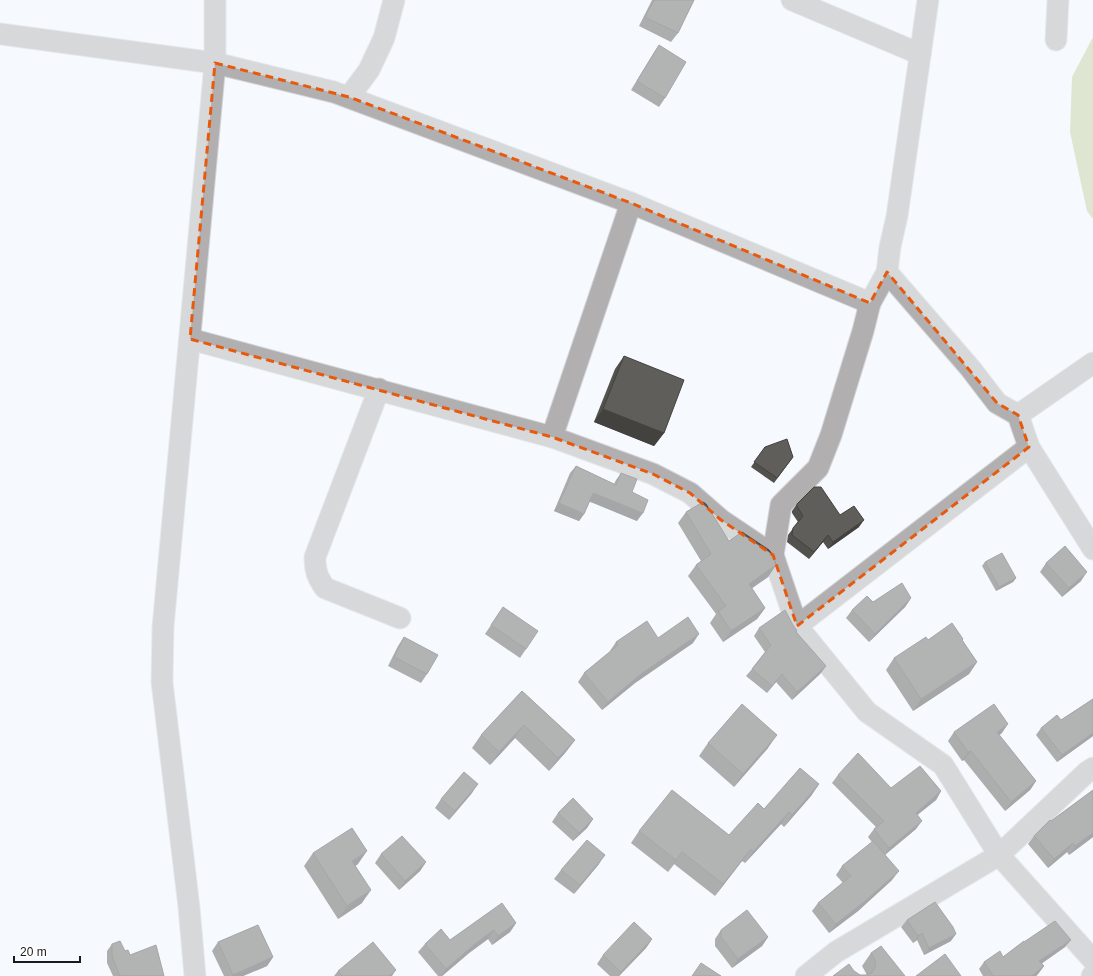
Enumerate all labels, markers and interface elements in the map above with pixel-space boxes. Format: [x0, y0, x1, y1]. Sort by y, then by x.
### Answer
scale bar [14, 938, 80, 964]
text: 20 m [20, 945, 47, 959]

